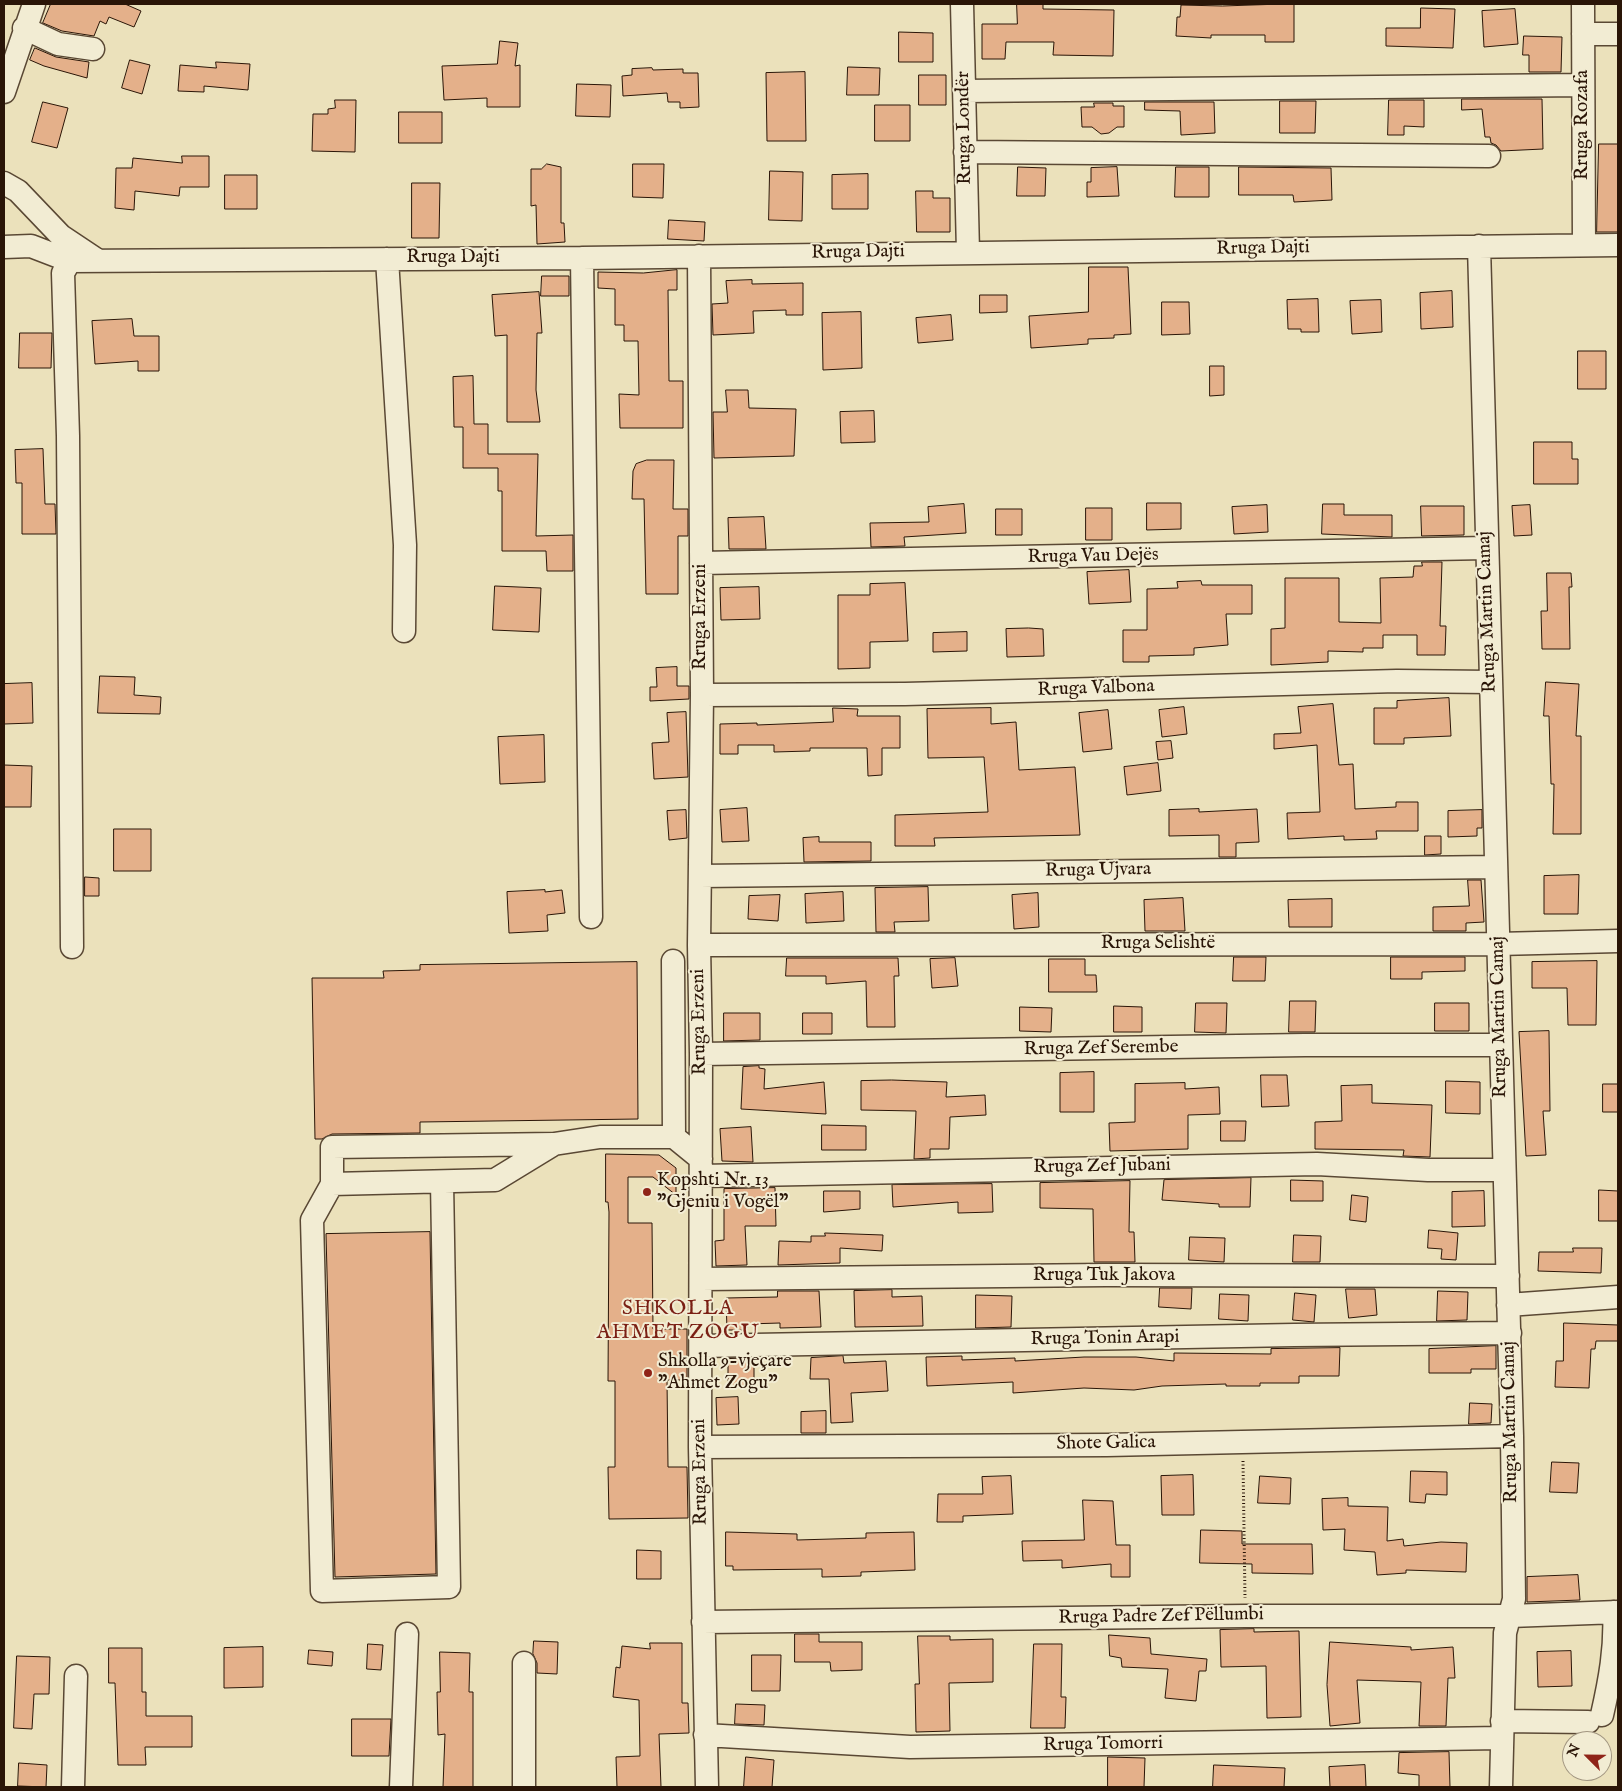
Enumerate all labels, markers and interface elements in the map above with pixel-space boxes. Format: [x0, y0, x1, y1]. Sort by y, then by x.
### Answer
street label: Rruga Rozafa [1572, 70, 1594, 180]
street label: Rruga Londër [953, 71, 977, 185]
street label: Rruga Dajti [1216, 237, 1310, 261]
street label: Rruga Dajti [811, 241, 905, 265]
street label: Rruga Dajti [406, 247, 500, 269]
street label: Rruga Martin Camaj [1474, 531, 1502, 693]
street label: Rruga Vau Dejës [1027, 544, 1159, 570]
street label: Rruga Erzeni [690, 564, 712, 670]
street label: Rruga Valbona [1037, 676, 1155, 702]
street label: Rruga Ujvara [1045, 859, 1151, 883]
street label: Rruga Selishtë [1101, 933, 1215, 955]
street label: Rruga Martin Camaj [1487, 936, 1513, 1098]
street label: Rruga Erzeni [688, 968, 712, 1076]
street label: Rruga Zef Serembe [1024, 1036, 1178, 1062]
street label: Rruga Zef Jubani [1033, 1154, 1171, 1180]
place label: Kopshti Nr. 13 "Gjeniu i Vogël" [657, 1170, 789, 1214]
marker: Kopshti Nr. 13 "Gjeniu i Vogël" [641, 1186, 653, 1198]
street label: Rruga Tuk Jakova [1033, 1265, 1175, 1287]
district label: SHKOLLA AHMET ZOGU [595, 1297, 761, 1347]
street label: Rruga Tonin Arapi [1030, 1326, 1180, 1352]
street label: Rruga Martin Camaj [1498, 1341, 1524, 1503]
place label: Shkolla 9-vjeçare "Ahmet Zogu" [658, 1351, 792, 1395]
marker: Shkolla 9-vjeçare "Ahmet Zogu" [642, 1367, 654, 1379]
street label: Rruga Erzeni [689, 1418, 713, 1526]
street label: Shote Galica [1056, 1432, 1156, 1456]
street label: Rruga Padre Zef Pëllumbi [1058, 1604, 1264, 1630]
north arrow [1562, 1731, 1612, 1781]
street label: Rruga Tomorri [1043, 1733, 1163, 1757]
text: N [1563, 1741, 1585, 1760]

